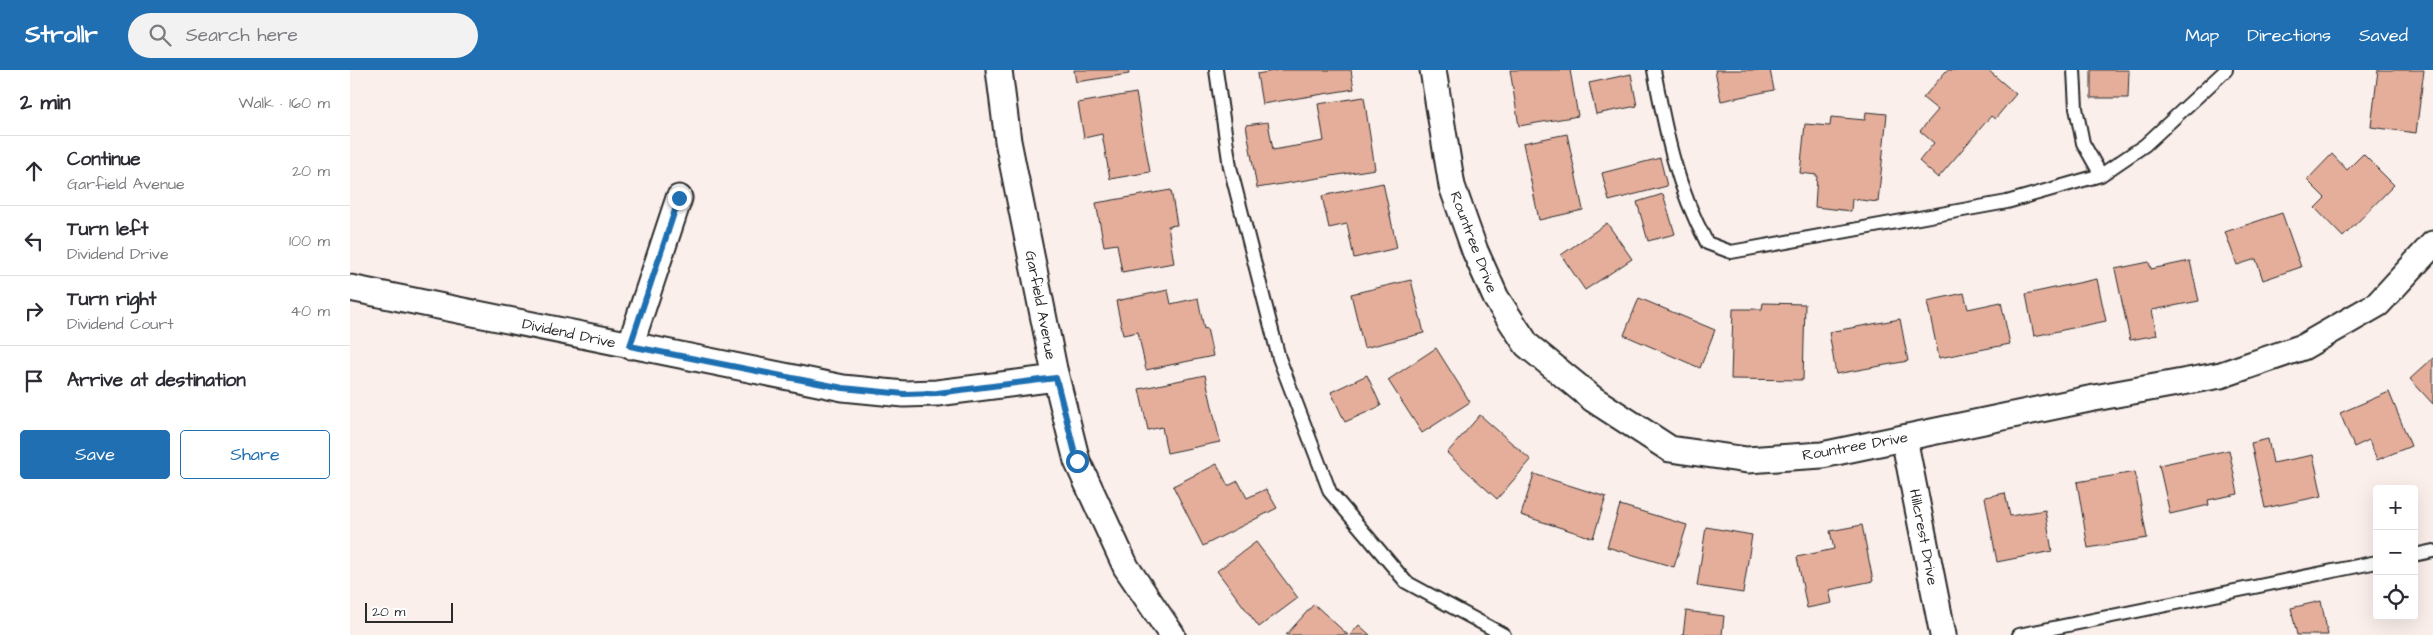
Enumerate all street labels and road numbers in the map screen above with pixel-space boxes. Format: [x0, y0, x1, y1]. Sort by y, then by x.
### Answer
street label: Rountree Drive [1445, 188, 1503, 296]
street label: Garfield Avenue [1020, 249, 1061, 361]
street label: Dividend Drive [520, 313, 618, 354]
street label: Rountree Drive [1801, 427, 1910, 466]
street label: Hillcrest Drive [1904, 487, 1943, 587]

